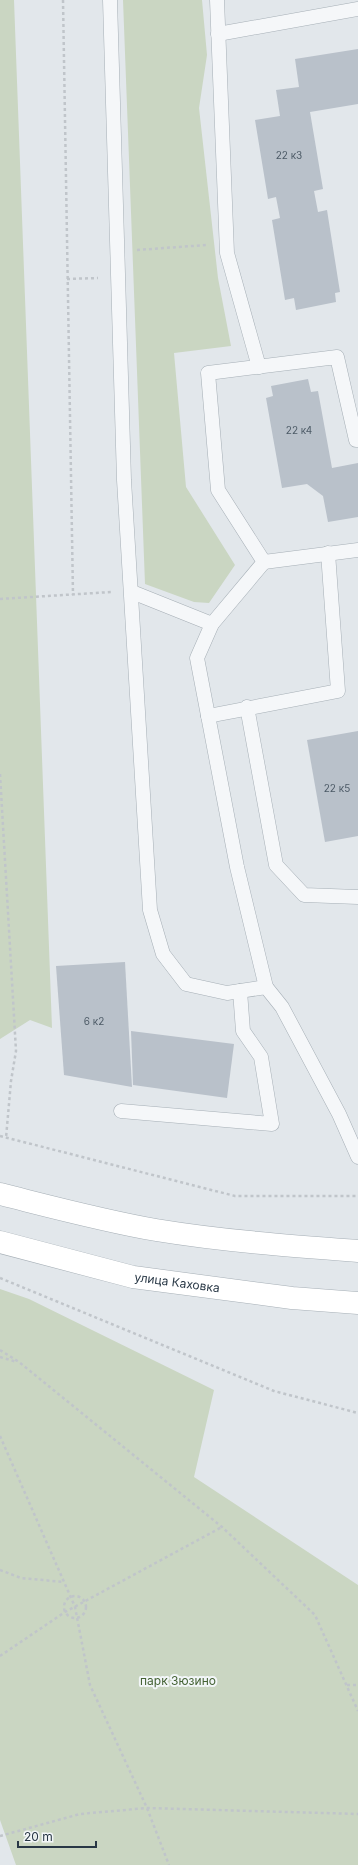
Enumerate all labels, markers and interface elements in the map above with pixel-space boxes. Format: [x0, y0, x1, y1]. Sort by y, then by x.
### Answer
house number: 22 к3 [276, 149, 302, 161]
house number: 22 к4 [286, 424, 312, 436]
house number: 22 к5 [324, 782, 350, 794]
house number: 6 к2 [84, 1015, 104, 1027]
street label: улица Каховка [134, 1269, 221, 1295]
park label: парк Зюзино [140, 1673, 216, 1688]
scale bar [18, 1823, 96, 1849]
text: 20 m [24, 1829, 53, 1844]

